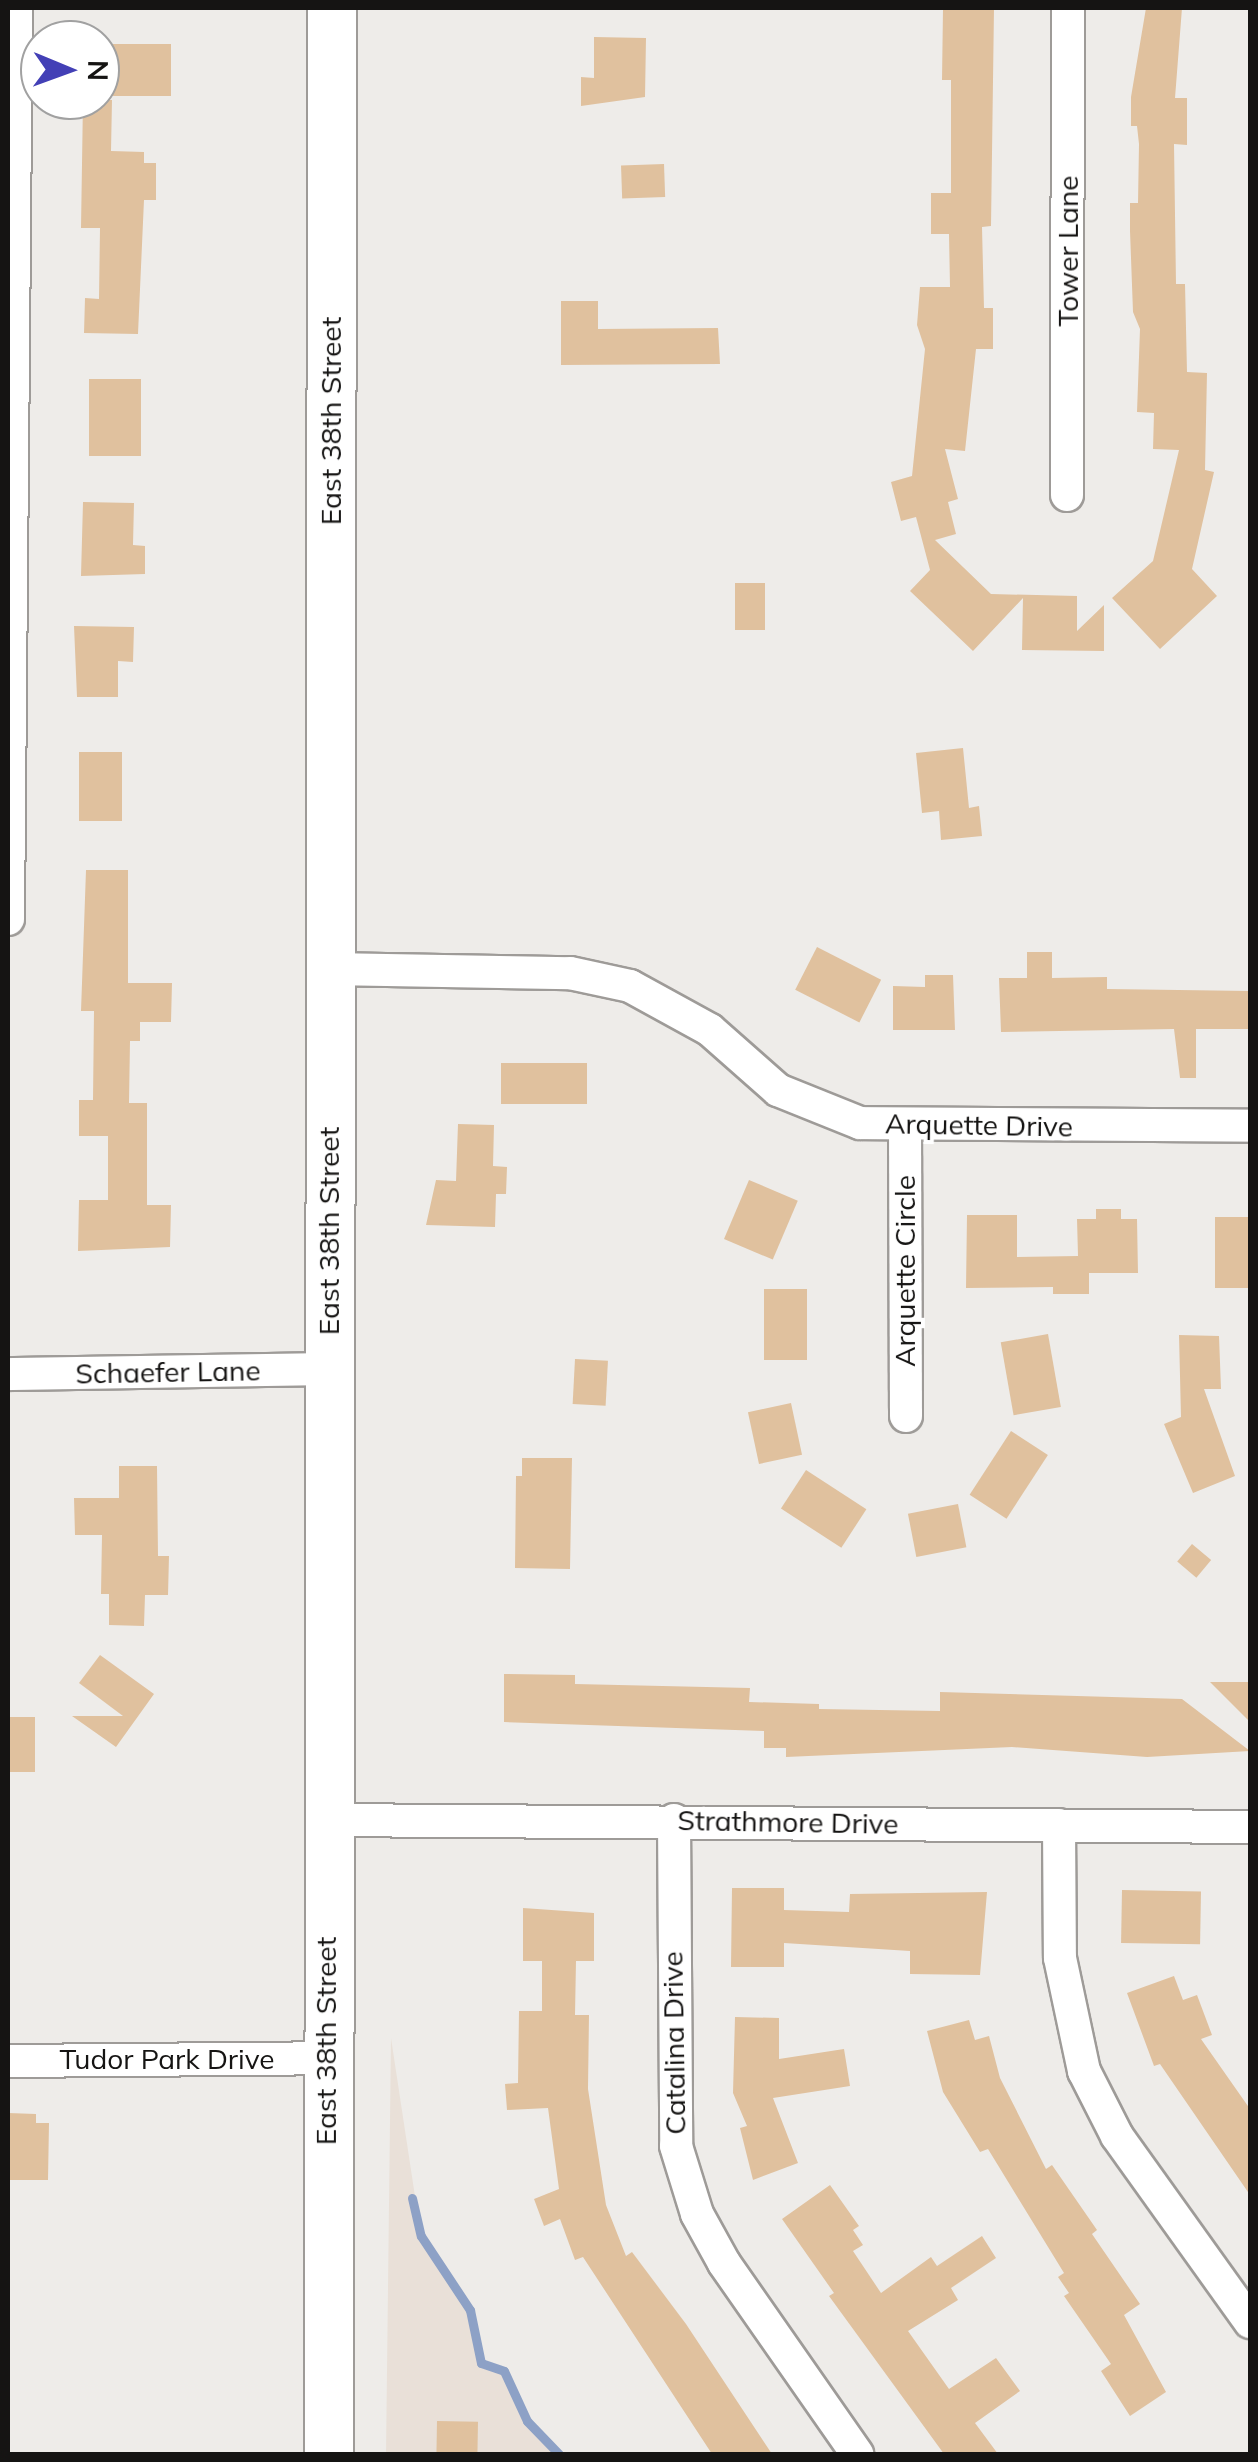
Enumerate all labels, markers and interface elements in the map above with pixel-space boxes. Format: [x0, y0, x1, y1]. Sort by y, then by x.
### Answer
north arrow [20, 20, 120, 120]
text: N [81, 60, 116, 81]
street label: Tower Lane [1051, 175, 1085, 327]
street label: East 38th Street [314, 317, 348, 525]
street label: Arquette Drive [885, 1107, 1073, 1143]
street label: East 38th Street [312, 1127, 346, 1335]
street label: Arquette Circle [888, 1175, 922, 1367]
street label: Schaefer Lane [75, 1354, 261, 1390]
street label: Strathmore Drive [677, 1803, 899, 1841]
street label: East 38th Street [309, 1937, 343, 2145]
street label: Catalina Drive [656, 1951, 692, 2135]
street label: Tudor Park Drive [59, 2042, 275, 2076]

